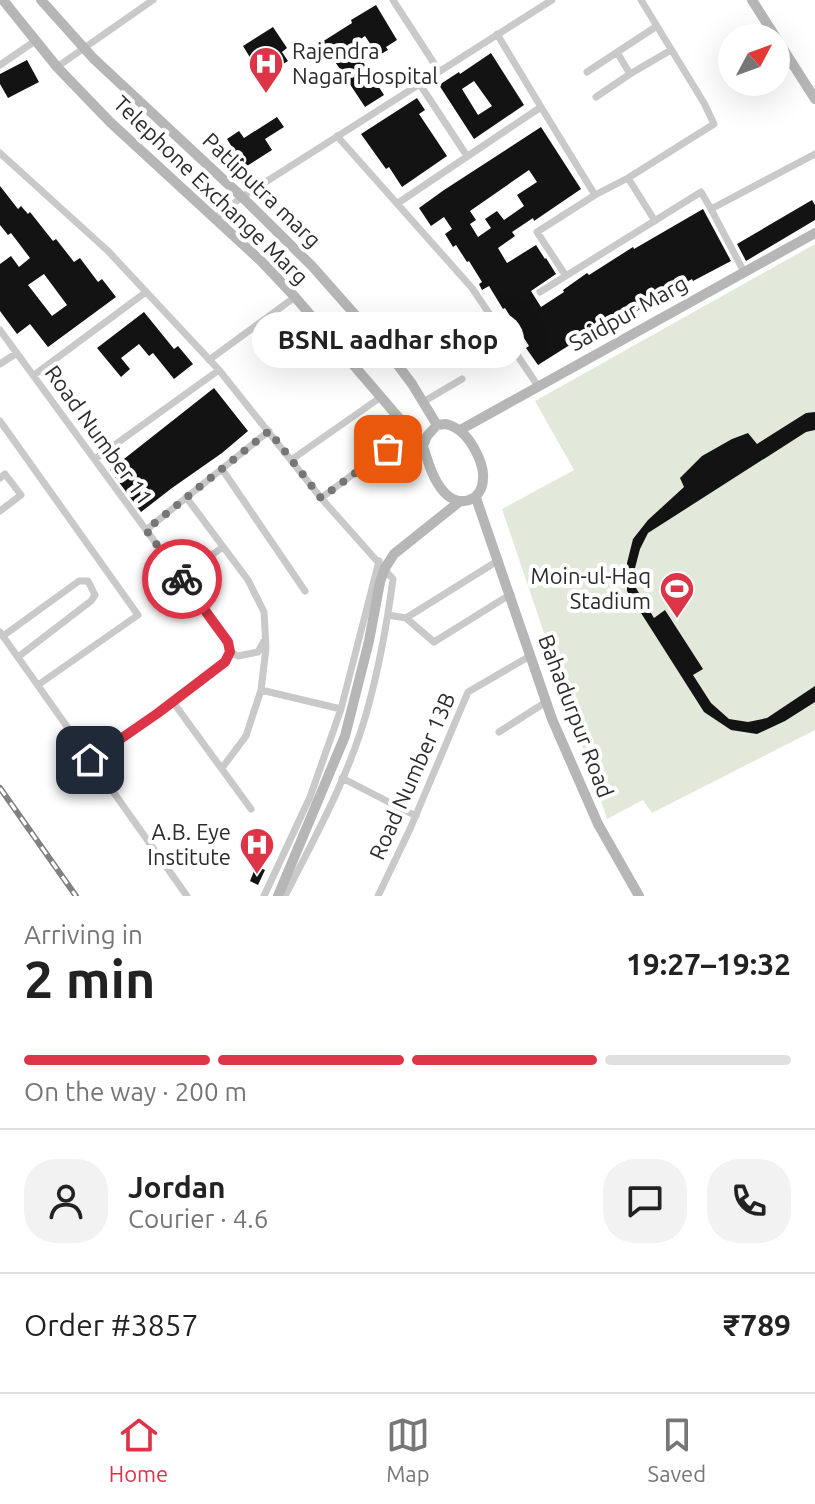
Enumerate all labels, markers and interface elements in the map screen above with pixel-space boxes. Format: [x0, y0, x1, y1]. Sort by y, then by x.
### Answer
north arrow [718, 24, 790, 96]
map controls [718, 24, 790, 96]
place label: Rajendra Nagar Hospital [292, 38, 438, 88]
hospital icon: Rajendra Nagar Hospital [247, 45, 285, 95]
street label: Telephone Exchange Marg [109, 90, 314, 289]
street label: Patliputra marg [198, 127, 326, 252]
street label: Saidpur Marg [564, 270, 691, 355]
callout: BSNL aadhar shop [252, 313, 524, 369]
text: BSNL aadhar shop [278, 325, 498, 354]
street label: Road Number 11 [40, 360, 158, 509]
pin [354, 415, 422, 483]
icon: bag [366, 427, 410, 471]
courier [142, 539, 222, 619]
icon: bike [160, 557, 204, 601]
place label: Moin-ul-Haq Stadium [531, 563, 651, 613]
sports icon: Moin-ul-Haq Stadium [658, 570, 696, 620]
street label: Bahadurpur Road [534, 631, 619, 801]
street label: Road Number 13B [363, 688, 460, 863]
pin [56, 726, 124, 794]
icon: home [68, 738, 112, 782]
place label: A.B. Eye Institute [147, 819, 231, 869]
hospital icon: A.B. Eye Institute [238, 826, 276, 876]
text: Arriving in [24, 920, 143, 949]
text: 19:27–19:32 [626, 947, 791, 981]
text: 2 min [24, 950, 155, 1008]
text: On the way · 200 m [24, 1077, 247, 1106]
button: person [24, 1159, 108, 1243]
button: chat [603, 1159, 687, 1243]
button: phone [707, 1159, 791, 1243]
text: Jordan [128, 1170, 226, 1204]
text: Courier · 4.6 [128, 1204, 268, 1233]
text: Order #3857 [24, 1308, 198, 1342]
text: ₹789 [723, 1308, 791, 1342]
tab: Home [109, 1413, 168, 1486]
tab: Map [386, 1413, 430, 1486]
tab: Saved [648, 1413, 706, 1486]

